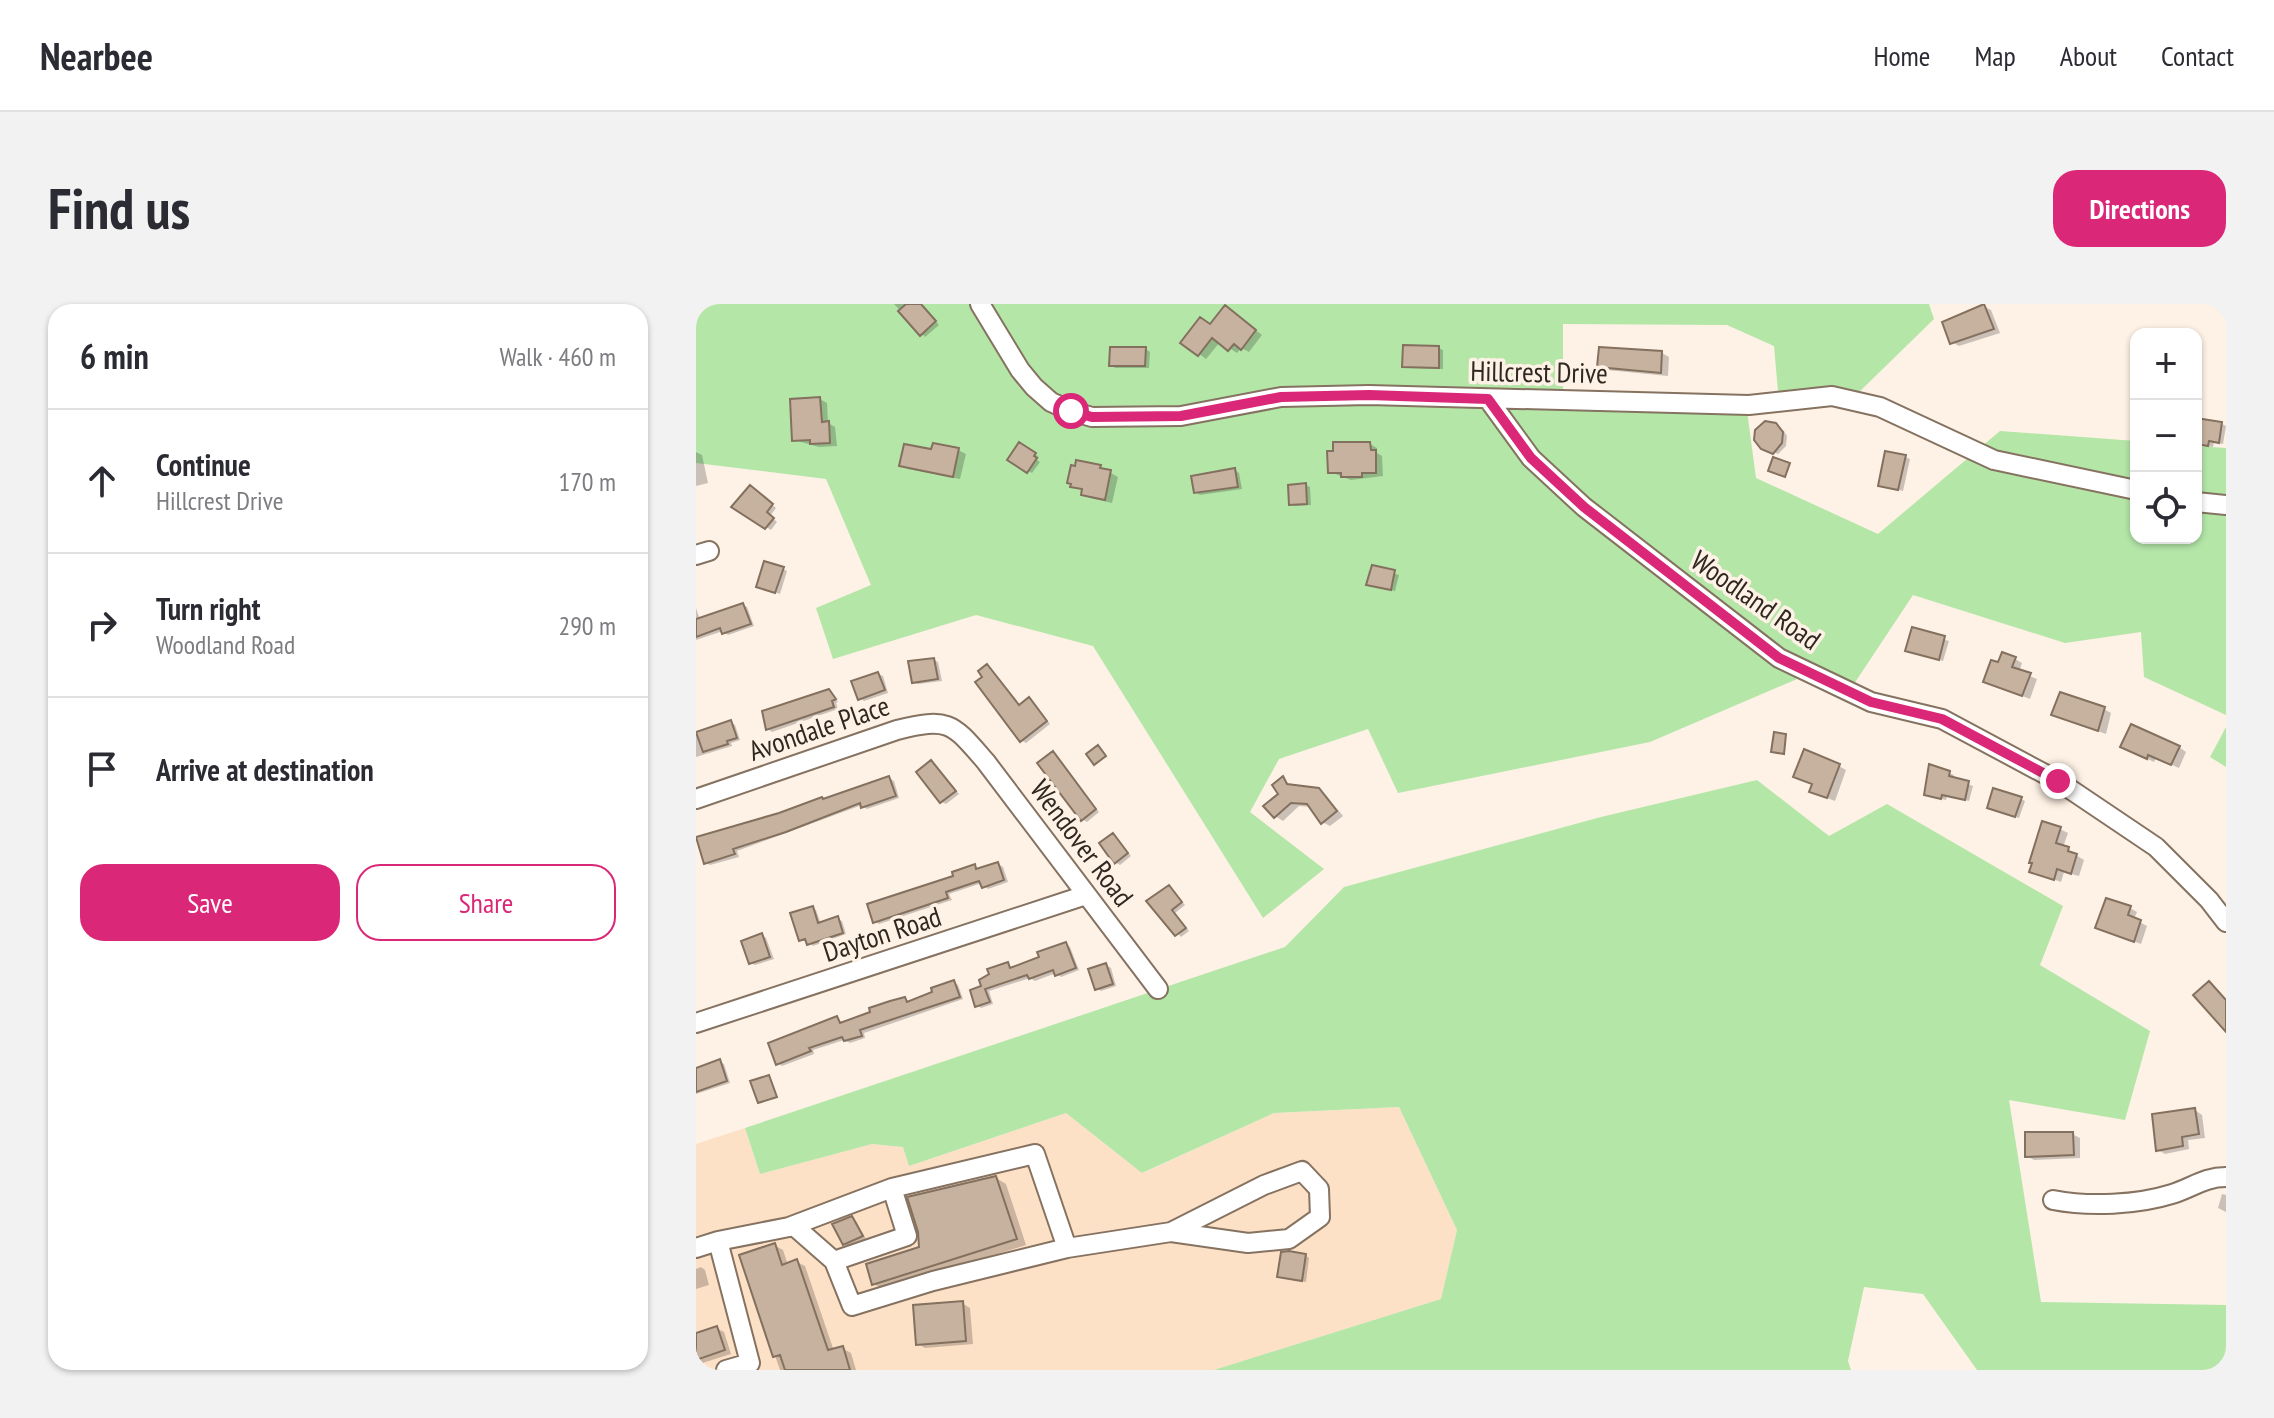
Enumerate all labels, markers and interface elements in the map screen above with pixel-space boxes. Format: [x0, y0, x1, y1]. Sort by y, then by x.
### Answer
text: Nearbee [40, 31, 153, 80]
text: Home [1874, 37, 1930, 74]
text: Map [1974, 37, 2016, 74]
text: About [2060, 37, 2117, 74]
text: Contact [2161, 37, 2234, 74]
button: Directions [2053, 170, 2226, 247]
text: Find us [48, 172, 190, 244]
map controls [2130, 328, 2202, 544]
button: + [2130, 328, 2202, 400]
text: 6 min [80, 334, 149, 378]
text: Walk · 460 m [499, 340, 616, 373]
street label: Hillcrest Drive [1470, 352, 1608, 391]
route start [1053, 393, 1089, 429]
button: − [2130, 400, 2202, 472]
text: Continue [156, 445, 251, 484]
icon: ahead [80, 459, 124, 503]
text: 170 m [558, 465, 616, 498]
button: locate [2130, 472, 2202, 544]
text: Hillcrest Drive [156, 484, 284, 517]
street label: Woodland Road [1684, 541, 1828, 658]
text: Turn right [156, 589, 260, 628]
icon: right [80, 603, 124, 647]
text: 290 m [558, 609, 616, 642]
text: Woodland Road [156, 628, 295, 661]
street label: Avondale Place [744, 686, 894, 769]
icon: arrive [80, 747, 124, 791]
text: Arrive at destination [156, 750, 374, 789]
route end [2040, 763, 2076, 799]
street label: Wendover Road [1023, 772, 1142, 913]
button: Save [80, 864, 340, 941]
button: Share [356, 864, 616, 941]
street label: Dayton Road [818, 897, 946, 970]

